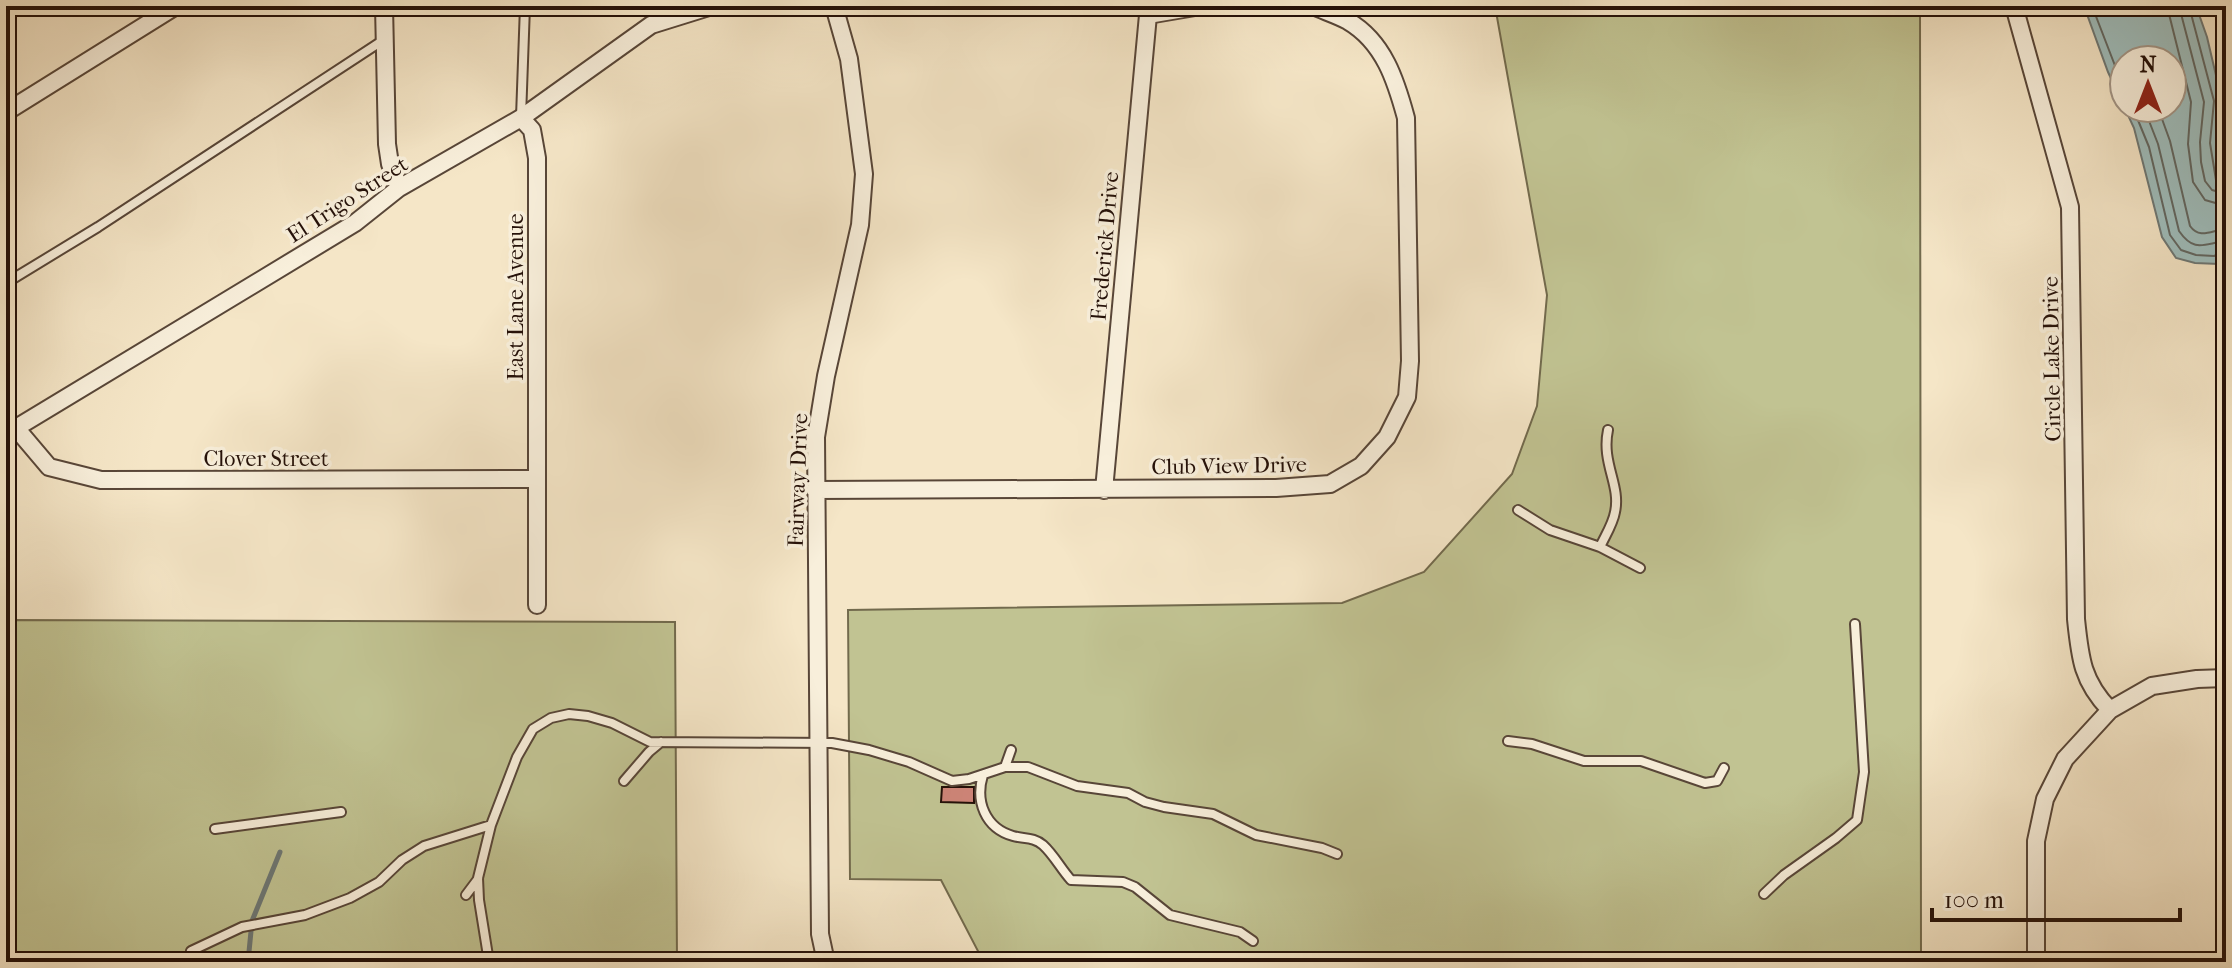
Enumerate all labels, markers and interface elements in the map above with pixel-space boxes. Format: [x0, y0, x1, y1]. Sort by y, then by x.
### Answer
north arrow [2108, 44, 2188, 124]
text: N [2140, 52, 2157, 78]
street label: El Trigo Street [282, 151, 413, 249]
street label: Frederick Drive [1086, 170, 1124, 322]
street label: East Lane Avenue [503, 213, 529, 381]
street label: Circle Lake Drive [2038, 276, 2066, 442]
street label: Fairway Drive [783, 413, 813, 547]
street label: Clover Street [203, 446, 329, 472]
street label: Club View Drive [1151, 452, 1307, 480]
scale bar [1932, 872, 2180, 922]
text: 100 m [1944, 886, 2004, 914]

